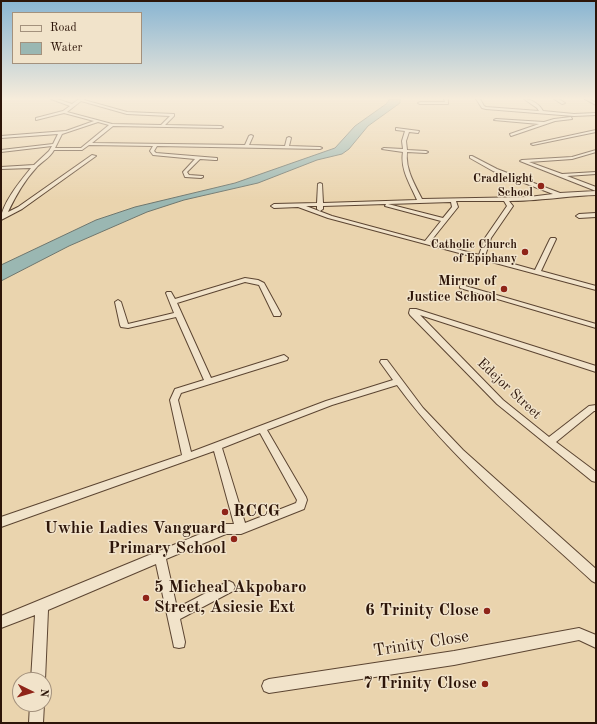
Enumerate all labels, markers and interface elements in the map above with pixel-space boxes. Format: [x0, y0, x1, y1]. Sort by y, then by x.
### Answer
legend [12, 12, 142, 64]
text: Road [50, 22, 77, 34]
text: Water [50, 42, 82, 54]
place label: Cradlelight School [473, 172, 533, 200]
marker: Cradlelight School [536, 181, 546, 191]
place label: Catholic Church of Epiphany [431, 238, 517, 266]
marker: Catholic Church of Epiphany [520, 247, 530, 257]
place label: Mirror of Justice School [407, 273, 496, 306]
marker: Mirror of Justice School [499, 284, 509, 294]
street label: Edejor Street [473, 355, 545, 423]
place label: RCCG [233, 502, 280, 522]
marker: RCCG [220, 507, 230, 517]
place label: Uwhie Ladies Vanguard Primary School [44, 519, 226, 559]
marker: Uwhie Ladies Vanguard Primary School [229, 534, 239, 544]
place label: 5 Micheal Akpobaro Street, Asiesie Ext [154, 578, 307, 618]
marker: 5 Micheal Akpobaro Street, Asiesie Ext [141, 593, 151, 603]
place label: 6 Trinity Close [365, 601, 479, 621]
marker: 6 Trinity Close [482, 606, 492, 616]
street label: Trinity Close [372, 626, 470, 662]
north arrow [12, 672, 52, 712]
place label: 7 Trinity Close [363, 674, 477, 694]
marker: 7 Trinity Close [480, 679, 490, 689]
text: N [38, 688, 49, 698]

